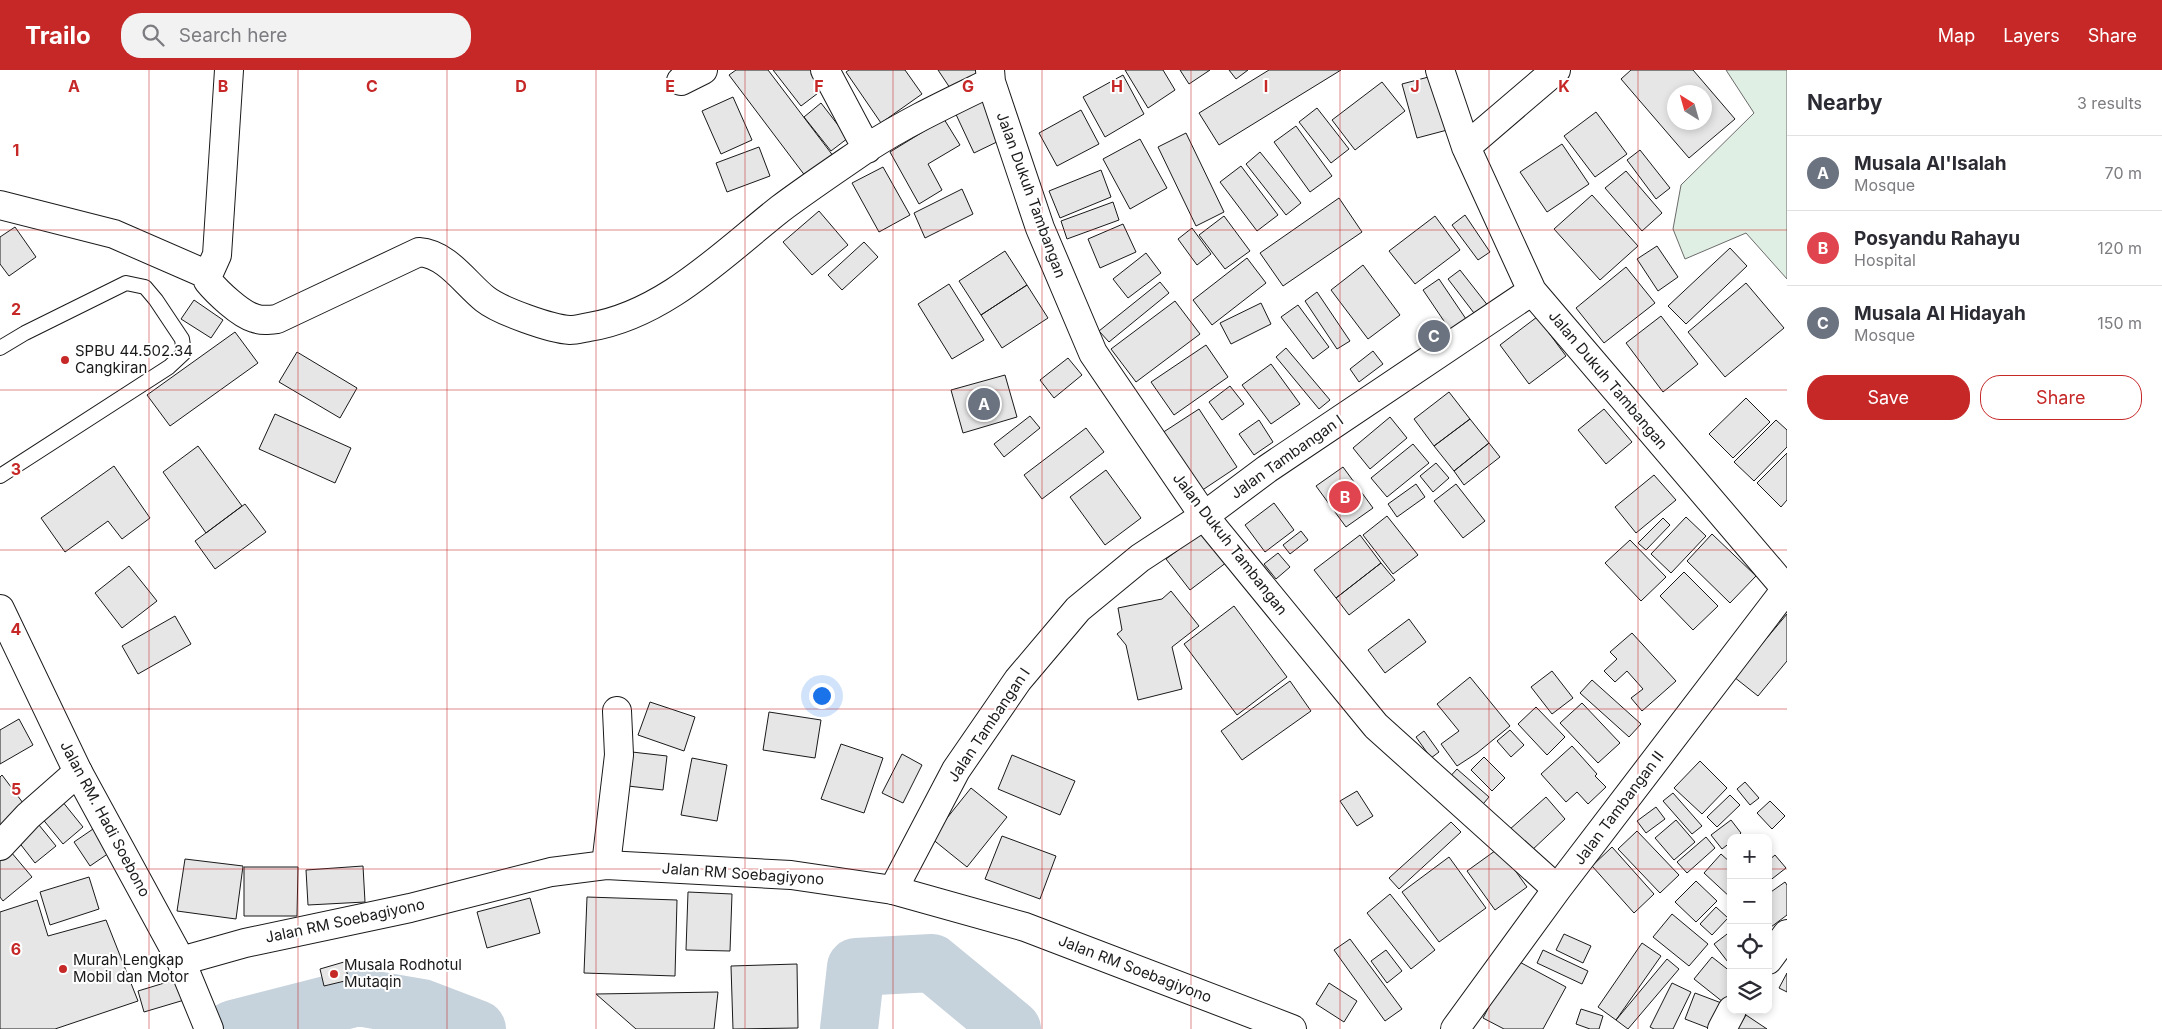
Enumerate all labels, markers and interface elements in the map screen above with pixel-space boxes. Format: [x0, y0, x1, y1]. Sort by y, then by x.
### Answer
search box [121, 13, 471, 58]
text: Trailo [25, 21, 91, 50]
icon: search [139, 21, 167, 49]
text: Search here [179, 24, 287, 47]
text: Map [1938, 25, 1975, 46]
text: Layers [2003, 25, 2060, 46]
text: Share [2088, 25, 2137, 46]
text: A [68, 76, 80, 96]
text: B [218, 76, 228, 96]
text: C [366, 76, 378, 96]
text: D [515, 76, 527, 96]
text: E [665, 76, 675, 96]
text: F [814, 76, 824, 96]
text: G [962, 76, 974, 96]
text: H [1111, 76, 1123, 96]
text: I [1264, 76, 1268, 96]
text: J [1410, 76, 1420, 96]
text: K [1558, 76, 1570, 96]
north arrow [1667, 85, 1712, 130]
text: Nearby [1807, 90, 1882, 115]
text: 3 results [2077, 93, 2142, 113]
street label: Jalan Dukuh Tambangan [993, 109, 1070, 280]
text: 1 [13, 140, 19, 160]
text: Musala Al'Isalah [1854, 152, 2007, 175]
text: A [1817, 163, 1829, 183]
text: 70 m [2105, 163, 2142, 183]
text: Mosque [1854, 175, 1915, 195]
text: Posyandu Rahayu [1854, 227, 2020, 250]
text: B [1818, 238, 1828, 258]
text: 120 m [2097, 238, 2142, 258]
text: Hospital [1854, 250, 1916, 270]
text: 2 [11, 299, 21, 319]
text: Musala Al Hidayah [1854, 302, 2026, 325]
street label: Jalan Dukuh Tambangan [1545, 306, 1672, 453]
text: C [1817, 313, 1829, 333]
text: 150 m [2097, 313, 2142, 333]
pin: C [1418, 317, 1450, 355]
text: Mosque [1854, 325, 1915, 345]
place label: SPBU 44.502.34 Cangkiran [75, 341, 193, 377]
marker: SPBU 44.502.34 Cangkiran [59, 354, 71, 366]
button: Save [1807, 375, 1970, 420]
button: Share [1980, 375, 2142, 420]
pin: A [968, 385, 1000, 423]
street label: Jalan Tambangan I [1227, 410, 1347, 503]
text: 3 [11, 459, 21, 479]
street label: Jalan Dukuh Tambangan [1169, 469, 1292, 619]
pin: B [1329, 478, 1361, 516]
text: 4 [11, 619, 22, 639]
street label: Jalan Tambangan I [943, 664, 1034, 785]
your location [809, 683, 835, 709]
street label: Jalan RM. Hadi Soebono [56, 738, 155, 900]
street label: Jalan Tambangan II [1570, 747, 1668, 868]
text: 5 [11, 779, 21, 799]
map controls [1727, 834, 1772, 1014]
button: + [1727, 834, 1772, 879]
street label: Jalan RM Soebagiyono [661, 858, 825, 889]
button: − [1727, 879, 1772, 924]
street label: Jalan RM Soebagiyono [263, 894, 426, 947]
button: locate [1727, 924, 1772, 969]
street label: Jalan RM Soebagiyono [1056, 931, 1214, 1007]
text: 6 [11, 939, 21, 959]
place label: Murah Lengkap Mobil dan Motor [73, 950, 189, 986]
place label: Musala Rodhotul Mutaqin [344, 955, 462, 991]
marker: Murah Lengkap Mobil dan Motor [57, 963, 69, 975]
marker: Musala Rodhotul Mutaqin [328, 968, 340, 980]
button: layers [1727, 969, 1772, 1014]

